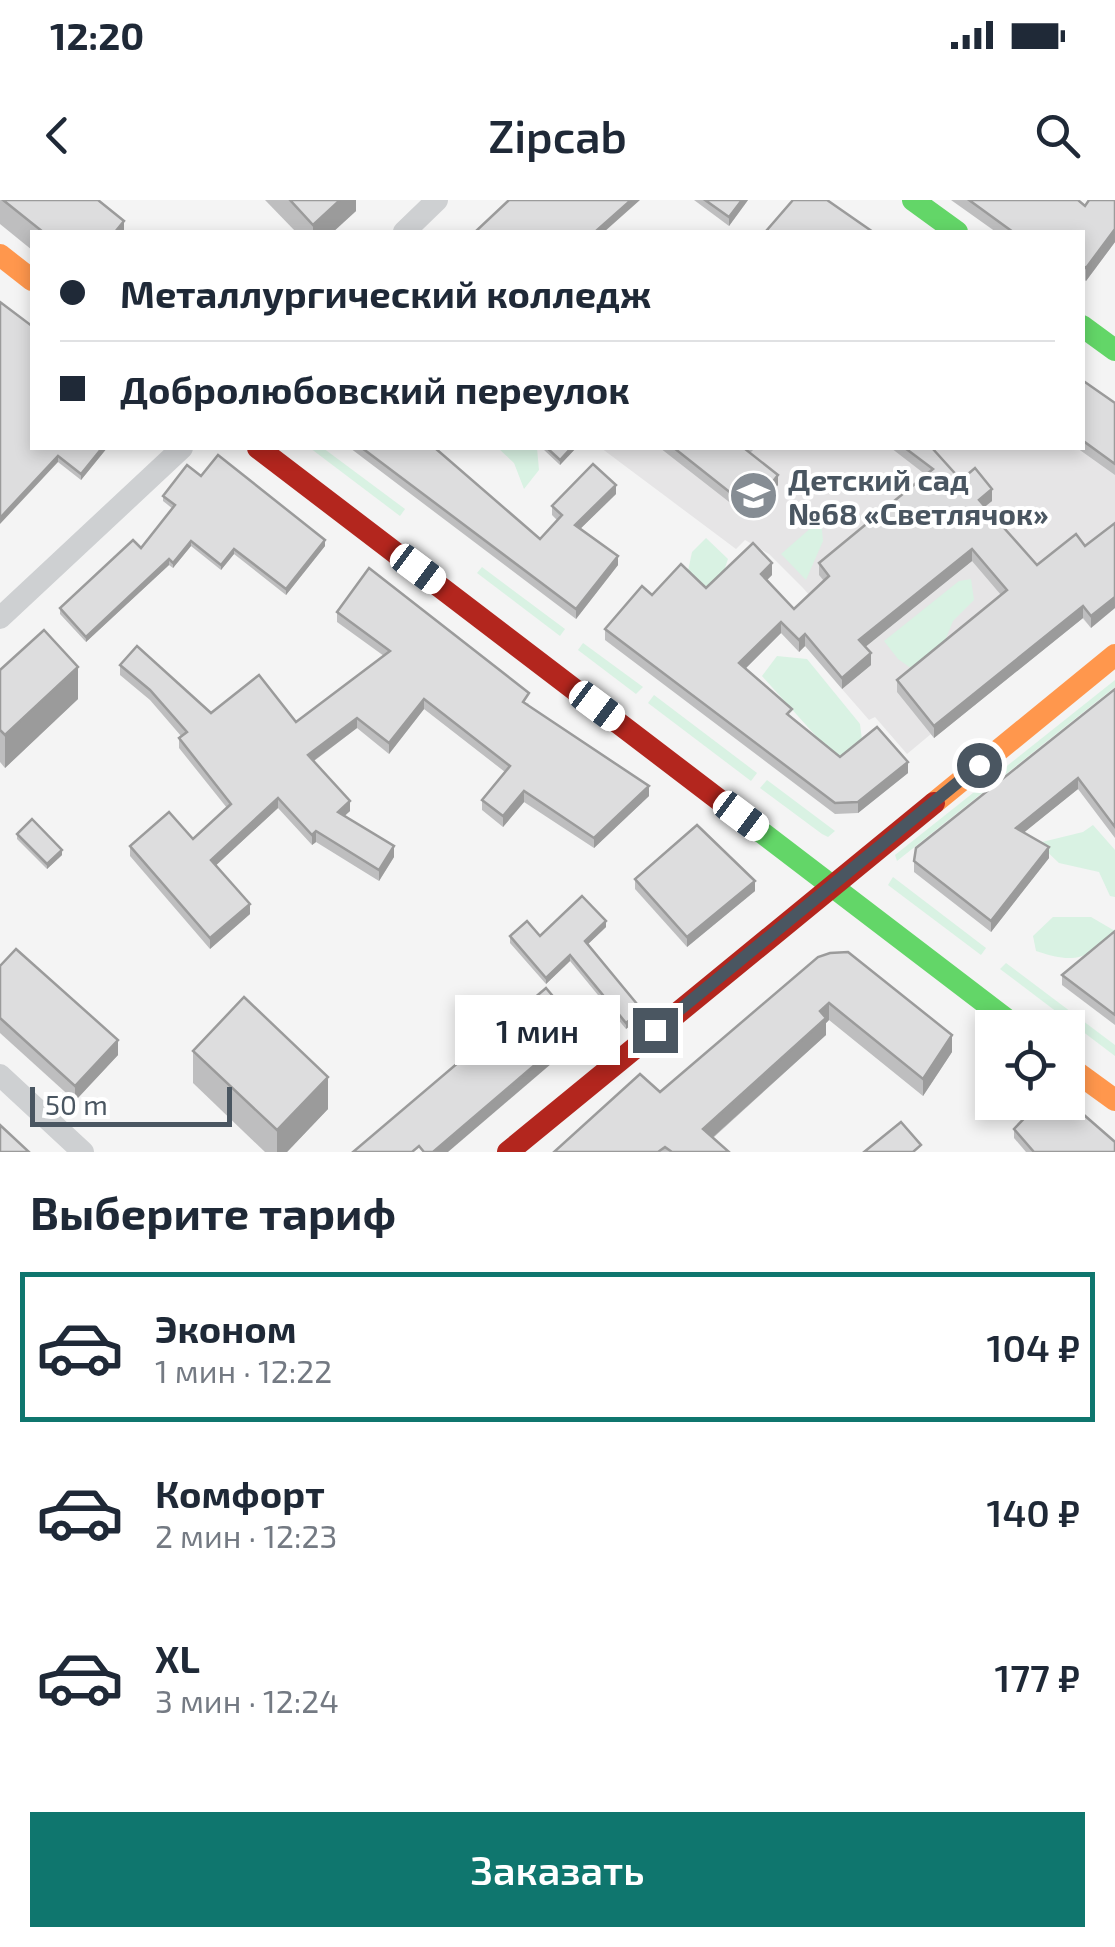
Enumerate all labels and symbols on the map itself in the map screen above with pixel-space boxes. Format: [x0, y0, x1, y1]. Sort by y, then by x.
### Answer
place label: Детский сад №68 «Светлячок» [788, 461, 1049, 531]
school or university icon: Детский сад №68 «Светлячок» [727, 470, 779, 522]
car [385, 539, 451, 599]
car [564, 676, 630, 736]
route start [957, 743, 1002, 788]
car [708, 786, 774, 846]
callout: 1 мин [455, 995, 620, 1065]
route end [633, 1008, 678, 1053]
scale bar [30, 1082, 232, 1126]

